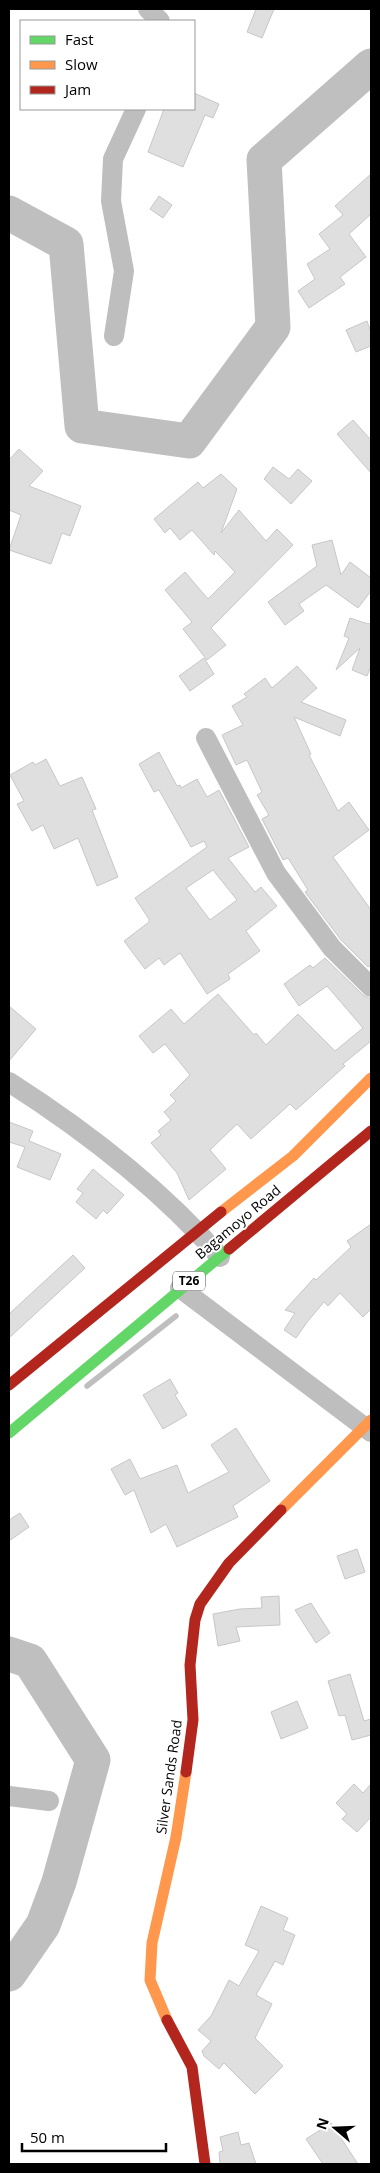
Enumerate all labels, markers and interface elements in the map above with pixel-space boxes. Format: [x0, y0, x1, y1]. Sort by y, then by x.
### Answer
legend [20, 20, 195, 110]
text: Fast [65, 29, 94, 49]
text: Slow [65, 54, 98, 74]
text: Jam [63, 79, 91, 99]
street label: Bagamoyo Road [191, 1180, 284, 1263]
road number: T26 [173, 1272, 205, 1290]
street label: Silver Sands Road [151, 1719, 186, 1835]
north arrow [310, 2103, 360, 2153]
text: N [311, 2115, 333, 2132]
scale bar [22, 2120, 166, 2152]
text: 50 m [30, 2127, 65, 2147]

